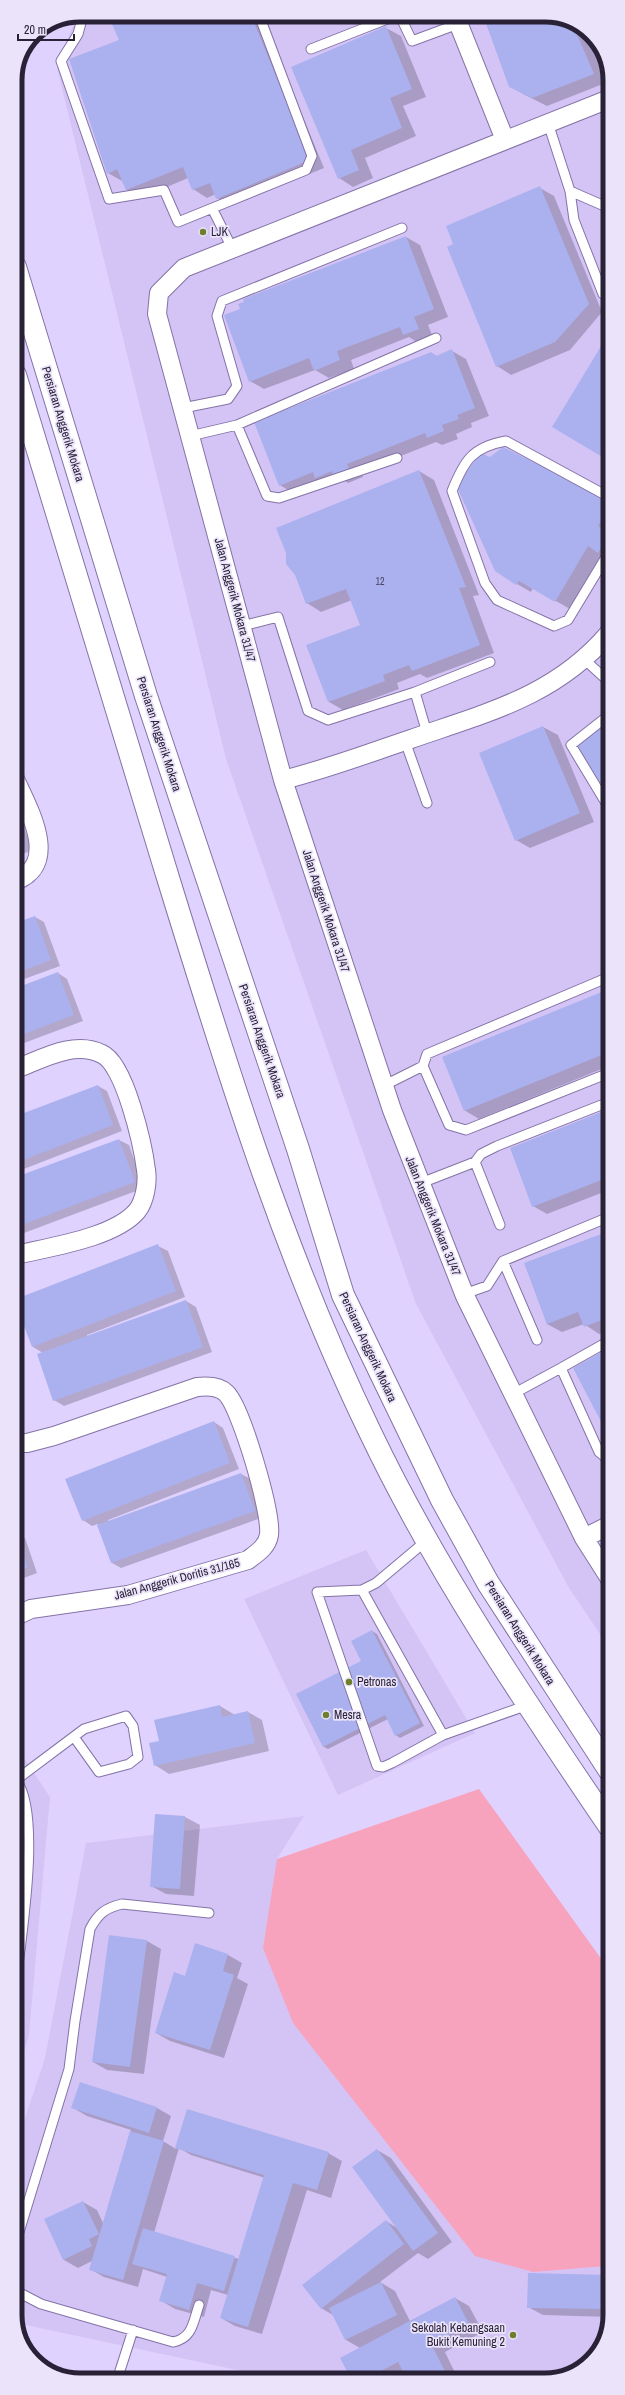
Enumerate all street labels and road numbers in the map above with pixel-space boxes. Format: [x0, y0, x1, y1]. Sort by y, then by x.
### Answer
street label: Persiaran Anggerik Mokara [38, 364, 88, 484]
street label: Jalan Anggerik Mokara 31/47 [211, 536, 259, 664]
street label: Persiaran Anggerik Mokara [133, 675, 185, 794]
street label: Jalan Anggerik Mokara 31/47 [299, 848, 354, 975]
street label: Persiaran Anggerik Mokara [235, 982, 289, 1101]
street label: Jalan Anggerik Mokara 31/47 [402, 1154, 465, 1279]
street label: Persiaran Anggerik Mokara [335, 1289, 401, 1405]
street label: Jalan Anggerik Doritis 31/165 [112, 1554, 242, 1604]
street label: Persiaran Anggerik Mokara [481, 1578, 559, 1688]

